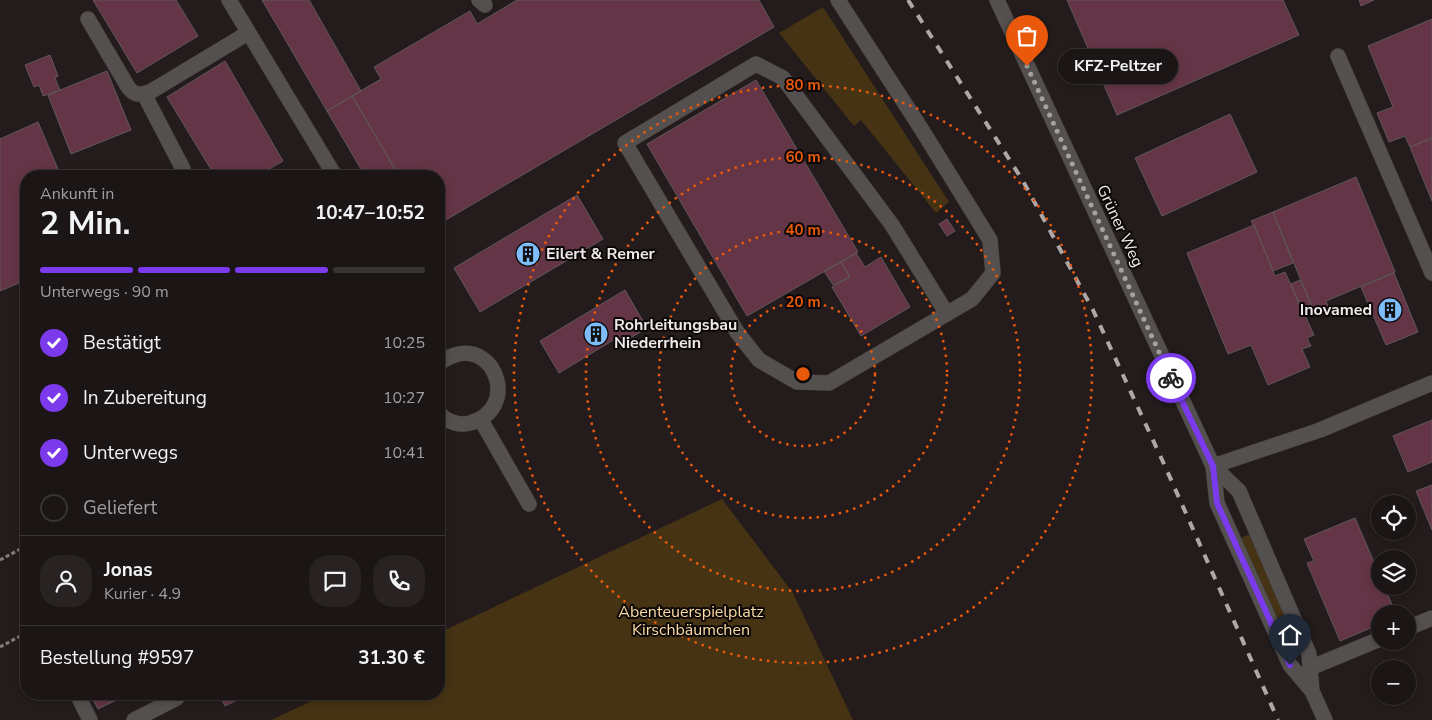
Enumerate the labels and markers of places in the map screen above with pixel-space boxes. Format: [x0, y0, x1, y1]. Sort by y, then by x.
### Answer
pin [1006, 15, 1048, 66]
callout: KFZ-Peltzer [1057, 48, 1177, 84]
building icon: Eilert & Remer [515, 241, 541, 267]
place label: Eilert & Remer [546, 243, 656, 265]
building icon: Inovamed [1377, 297, 1403, 323]
place label: Inovamed [1300, 299, 1372, 321]
place label: Rohrleitungsbau Niederrhein [614, 314, 737, 354]
building icon: Rohrleitungsbau Niederrhein [583, 321, 609, 347]
centre of rings [794, 365, 812, 383]
pin [1269, 614, 1311, 665]

